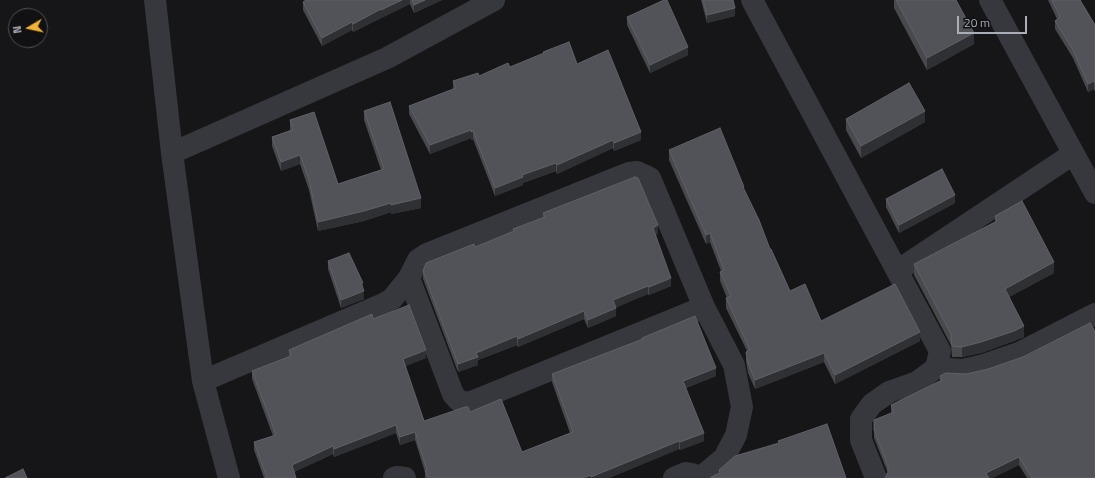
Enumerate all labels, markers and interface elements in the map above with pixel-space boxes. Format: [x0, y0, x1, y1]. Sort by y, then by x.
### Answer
north arrow [8, 8, 48, 48]
scale bar [959, 8, 1029, 34]
text: 20 m [964, 13, 990, 32]
text: N [9, 25, 26, 35]

